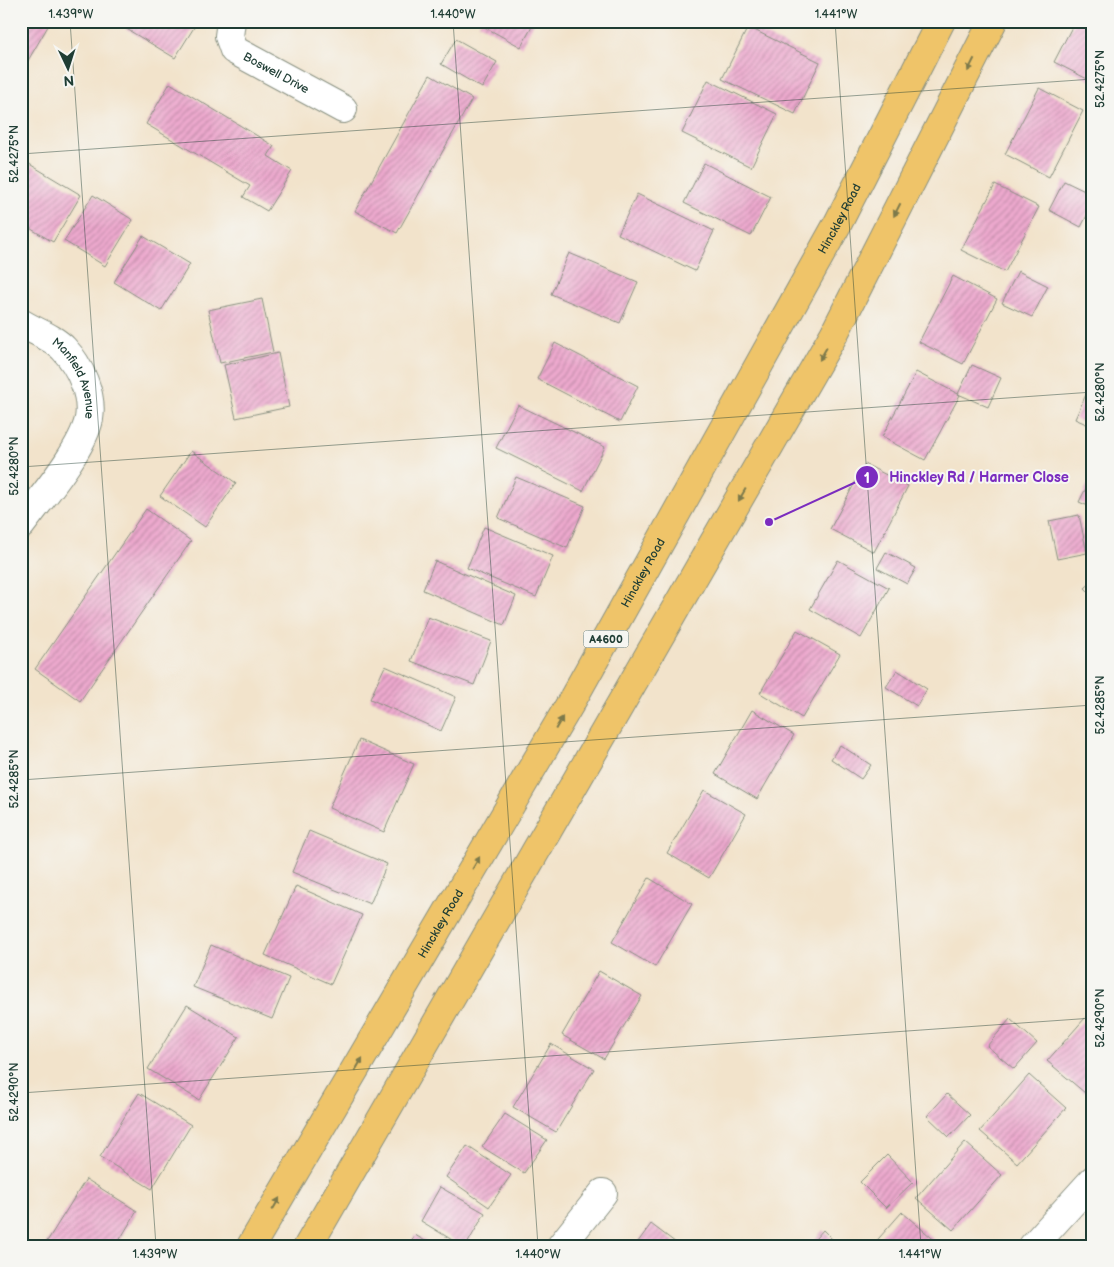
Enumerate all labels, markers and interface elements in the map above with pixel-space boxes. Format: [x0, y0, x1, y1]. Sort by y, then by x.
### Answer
text: 1.439°W [48, 7, 94, 22]
text: 1.440°W [430, 7, 476, 22]
text: 1.441°W [815, 7, 857, 22]
north arrow [42, 42, 92, 92]
street label: Boswell Drive [240, 49, 312, 97]
text: 52.4275°N [1093, 50, 1108, 108]
one-way arrow [967, 58, 975, 72]
text: N [63, 72, 75, 89]
text: 52.4275°N [7, 125, 22, 183]
street label: Hinckley Road [815, 181, 865, 257]
one-way arrow [893, 203, 901, 217]
street label: Manfield Avenue [49, 335, 97, 420]
one-way arrow [818, 348, 827, 361]
text: 52.4280°N [1093, 362, 1108, 422]
text: 52.4280°N [7, 436, 22, 496]
callout: Hinckley Rd / Harmer Close [854, 463, 1079, 492]
text: 1 [864, 469, 870, 488]
text: Hinckley Rd / Harmer Close [889, 469, 1069, 486]
one-way arrow [737, 488, 746, 502]
street label: Hinckley Road [618, 536, 669, 611]
road number: A4600 [584, 630, 628, 648]
text: 52.4285°N [1093, 676, 1108, 734]
one-way arrow [554, 717, 563, 730]
text: 52.4285°N [7, 750, 22, 808]
one-way arrow [472, 857, 481, 870]
street label: Hinckley Road [415, 887, 467, 961]
text: 52.4290°N [1093, 988, 1108, 1048]
one-way arrow [354, 1057, 363, 1070]
text: 52.4290°N [7, 1062, 22, 1122]
one-way arrow [272, 1197, 281, 1210]
text: 1.439°W [132, 1247, 178, 1262]
text: 1.440°W [515, 1247, 561, 1262]
text: 1.441°W [899, 1247, 941, 1262]

